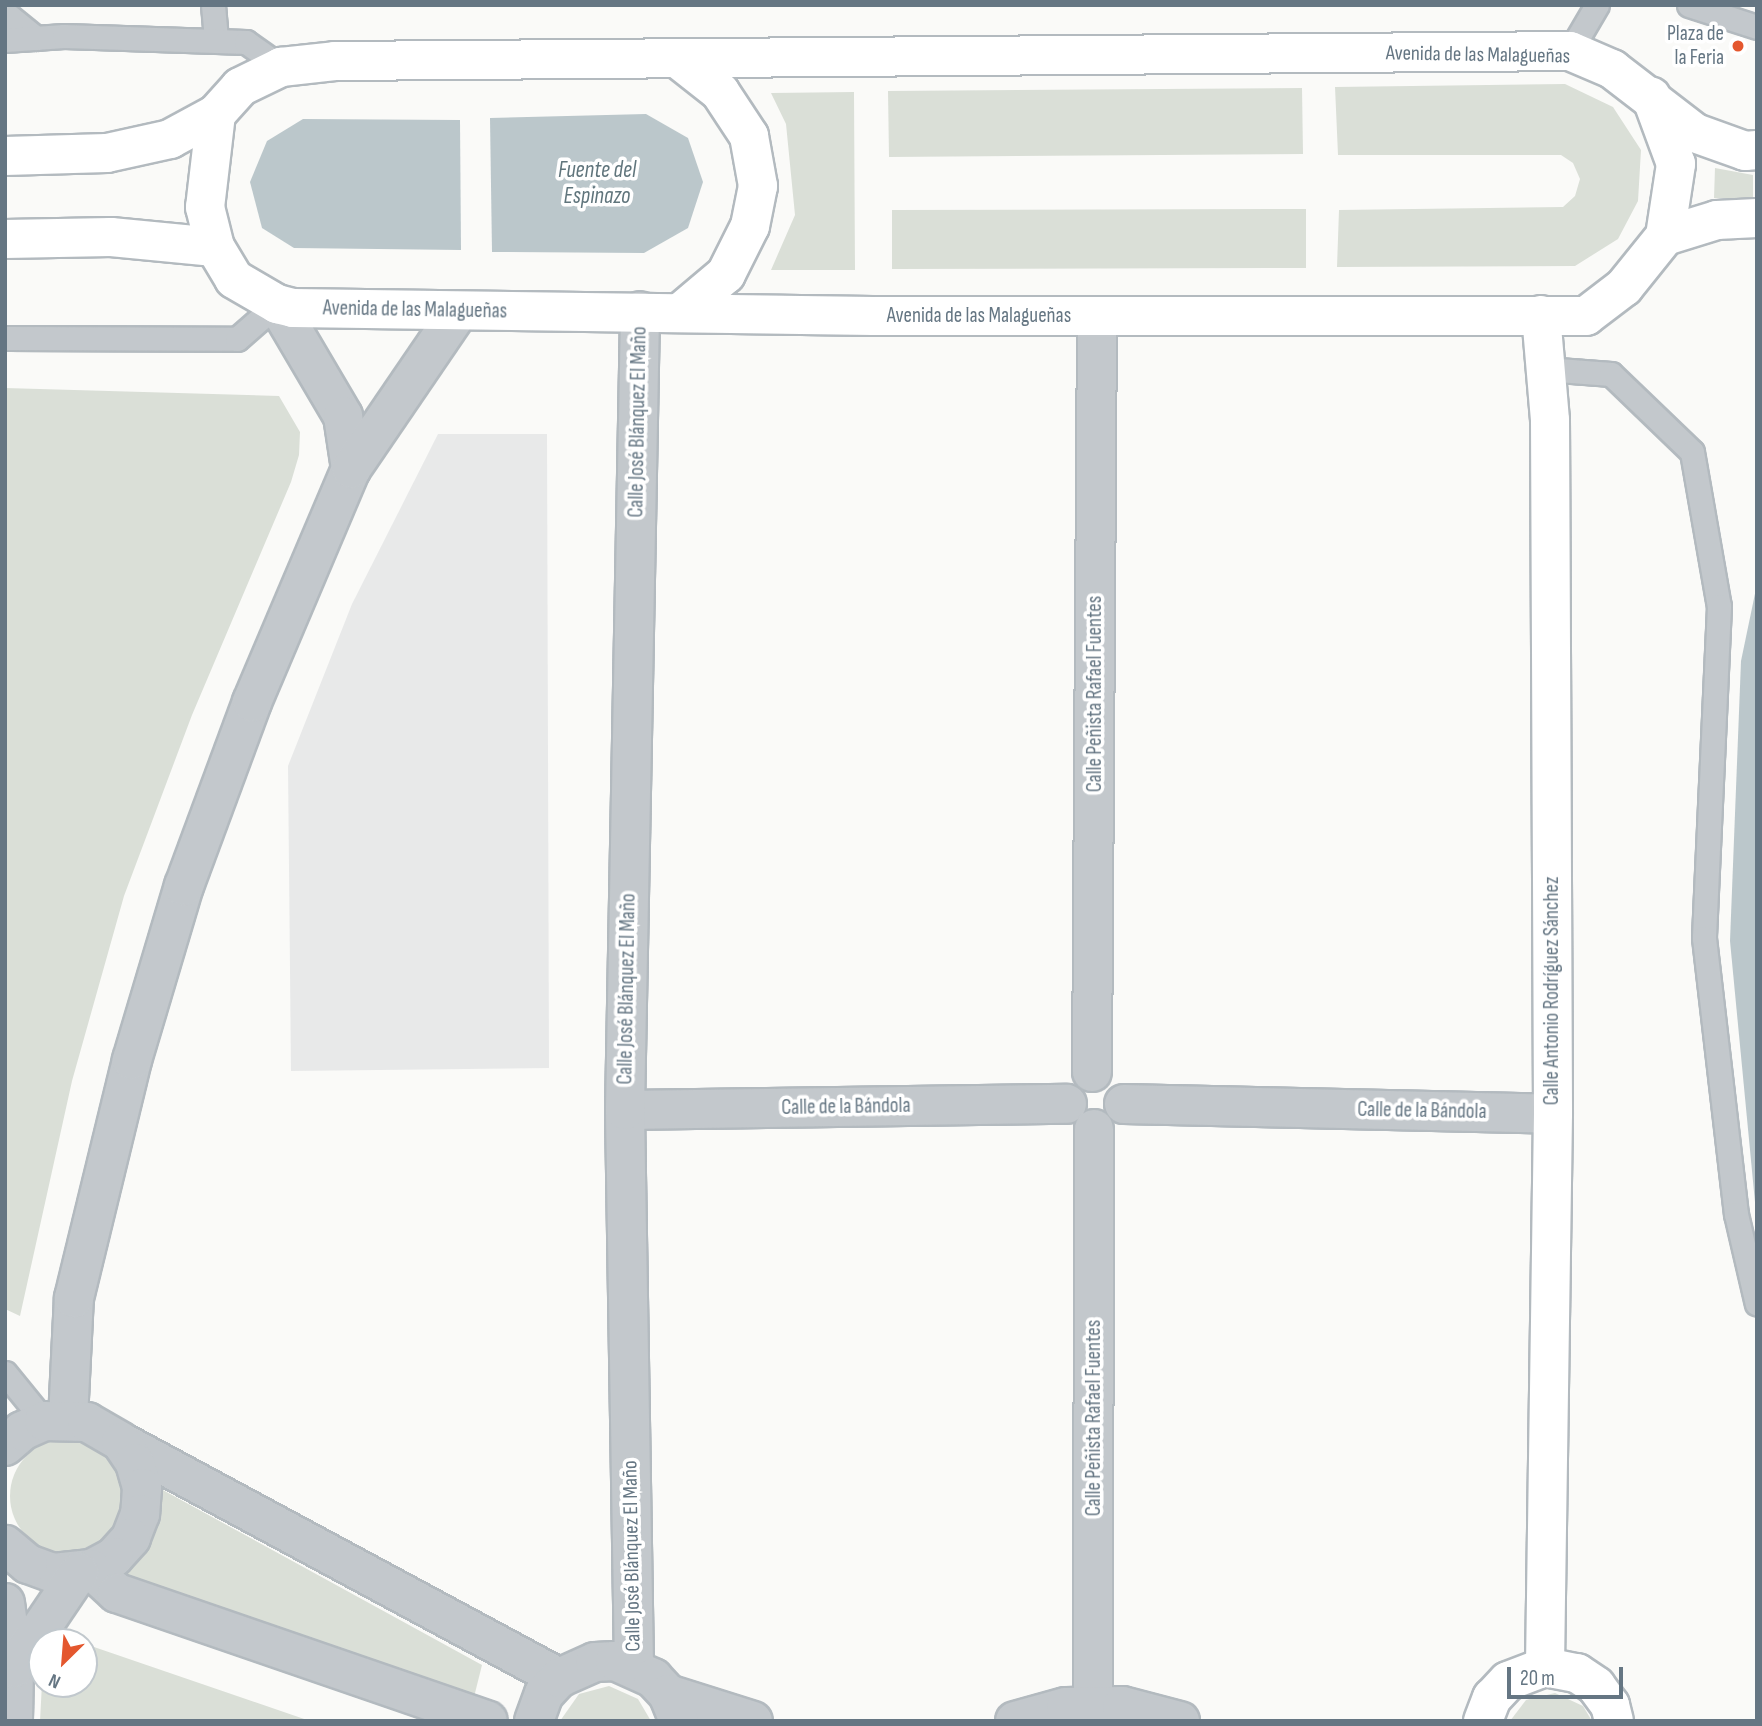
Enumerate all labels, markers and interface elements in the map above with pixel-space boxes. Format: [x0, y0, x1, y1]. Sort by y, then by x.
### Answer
place label: Plaza de la Feria [1667, 21, 1724, 71]
marker: Plaza de la Feria [1730, 38, 1746, 54]
street label: Avenida de las Malagueñas [1386, 41, 1570, 69]
water label: Fuente del Espinazo [558, 156, 636, 210]
street label: Avenida de las Malagueñas [323, 296, 507, 324]
street label: Avenida de las Malagueñas [887, 303, 1071, 329]
street label: Calle José Blánquez El Maño [624, 326, 652, 518]
street label: Calle Peñista Rafael Fuentes [1082, 596, 1108, 792]
street label: Calle Antonio Rodríguez Sánchez [1539, 877, 1565, 1105]
street label: Calle José Blánquez El Maño [613, 893, 641, 1085]
street label: Calle de la Bándola [781, 1093, 911, 1121]
street label: Calle de la Bándola [1357, 1097, 1487, 1125]
street label: Calle Peñista Rafael Fuentes [1081, 1320, 1107, 1516]
street label: Calle José Blánquez El Maño [618, 1460, 646, 1652]
north arrow [28, 1628, 98, 1698]
scale bar [1510, 1652, 1626, 1696]
text: 20 m [1520, 1666, 1555, 1691]
text: N [45, 1668, 64, 1693]

